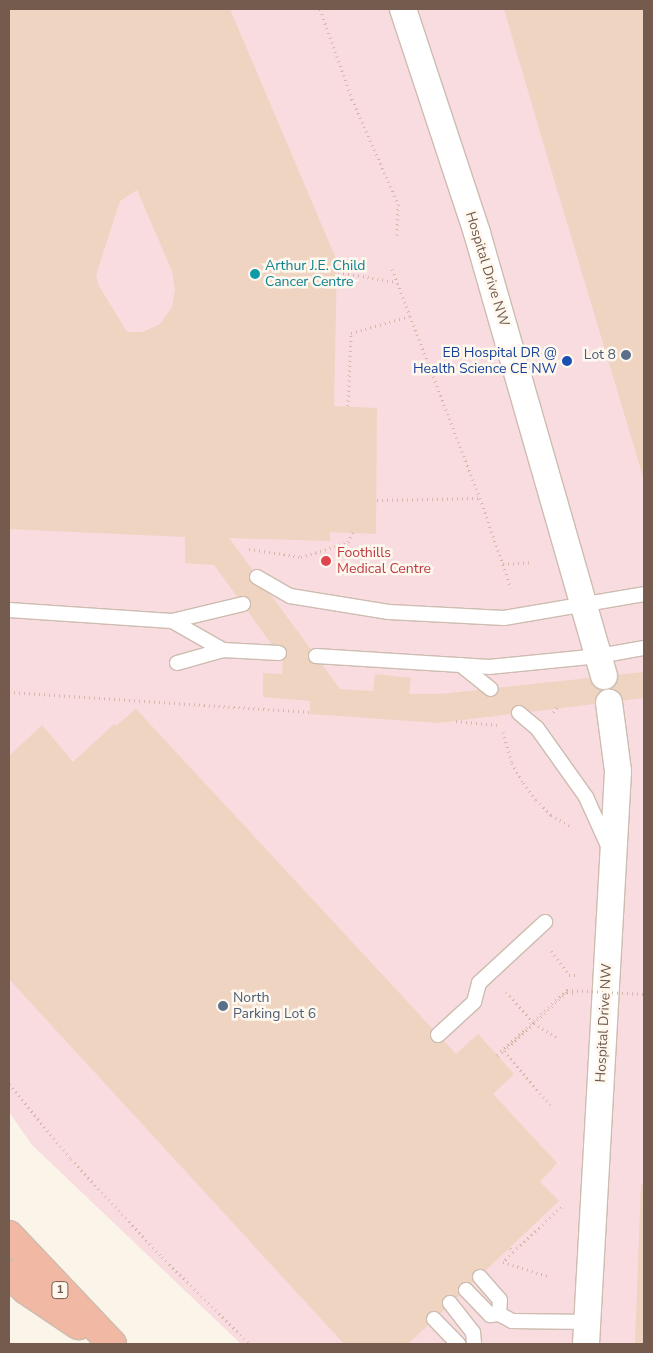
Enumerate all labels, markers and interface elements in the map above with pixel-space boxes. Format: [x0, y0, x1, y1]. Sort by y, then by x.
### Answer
street label: Hospital Drive NW [462, 210, 512, 328]
place label: Arthur J.E. Child Cancer Centre [265, 258, 365, 290]
marker: Arthur J.E. Child Cancer Centre [249, 268, 261, 280]
place label: EB Hospital DR @ Health Science CE NW [413, 345, 557, 378]
place label: Lot 8 [584, 347, 616, 363]
marker: Lot 8 [620, 349, 632, 361]
marker: EB Hospital DR @ Health Science CE NW [561, 355, 573, 367]
place label: Foothills Medical Centre [337, 545, 431, 578]
marker: Foothills Medical Centre [319, 554, 333, 568]
street label: Hospital Drive NW [592, 963, 616, 1083]
place label: North Parking Lot 6 [233, 990, 316, 1022]
marker: North Parking Lot 6 [217, 1000, 229, 1012]
road number: 1 [51, 1280, 69, 1300]

